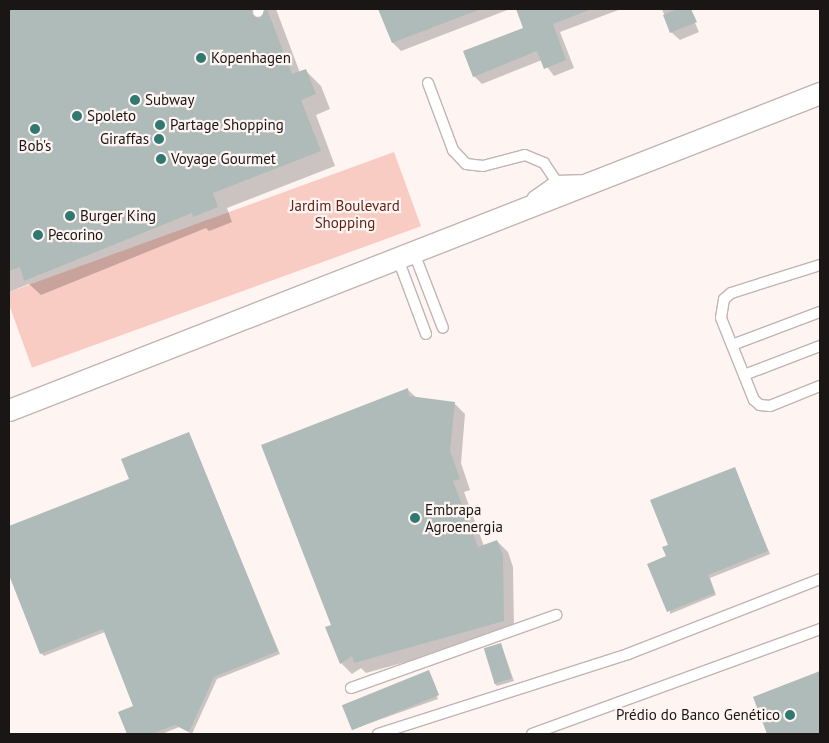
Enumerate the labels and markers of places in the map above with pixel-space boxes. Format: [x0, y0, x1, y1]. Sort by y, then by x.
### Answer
place label: Kopenhagen [211, 49, 291, 67]
marker: Kopenhagen [195, 52, 207, 64]
place label: Subway [145, 91, 194, 109]
marker: Subway [129, 94, 141, 106]
place label: Spoleto [87, 107, 136, 125]
marker: Spoleto [71, 110, 83, 122]
place label: Partage Shopping [170, 116, 284, 134]
marker: Partage Shopping [154, 119, 166, 131]
marker: Bob's [29, 123, 41, 135]
place label: Giraffas [100, 130, 149, 148]
marker: Giraffas [153, 133, 165, 145]
place label: Bob's [19, 137, 51, 155]
place label: Voyage Gourmet [171, 150, 276, 168]
marker: Voyage Gourmet [155, 153, 167, 165]
place label: Burger King [80, 207, 156, 225]
marker: Burger King [64, 210, 76, 222]
place label: Pecorino [48, 226, 103, 244]
marker: Pecorino [32, 229, 44, 241]
place label: Embrapa Agroenergia [425, 500, 503, 535]
marker: Embrapa Agroenergia [409, 512, 421, 524]
place label: Prédio do Banco Genético [616, 706, 780, 724]
marker: Prédio do Banco Genético [784, 709, 796, 721]

